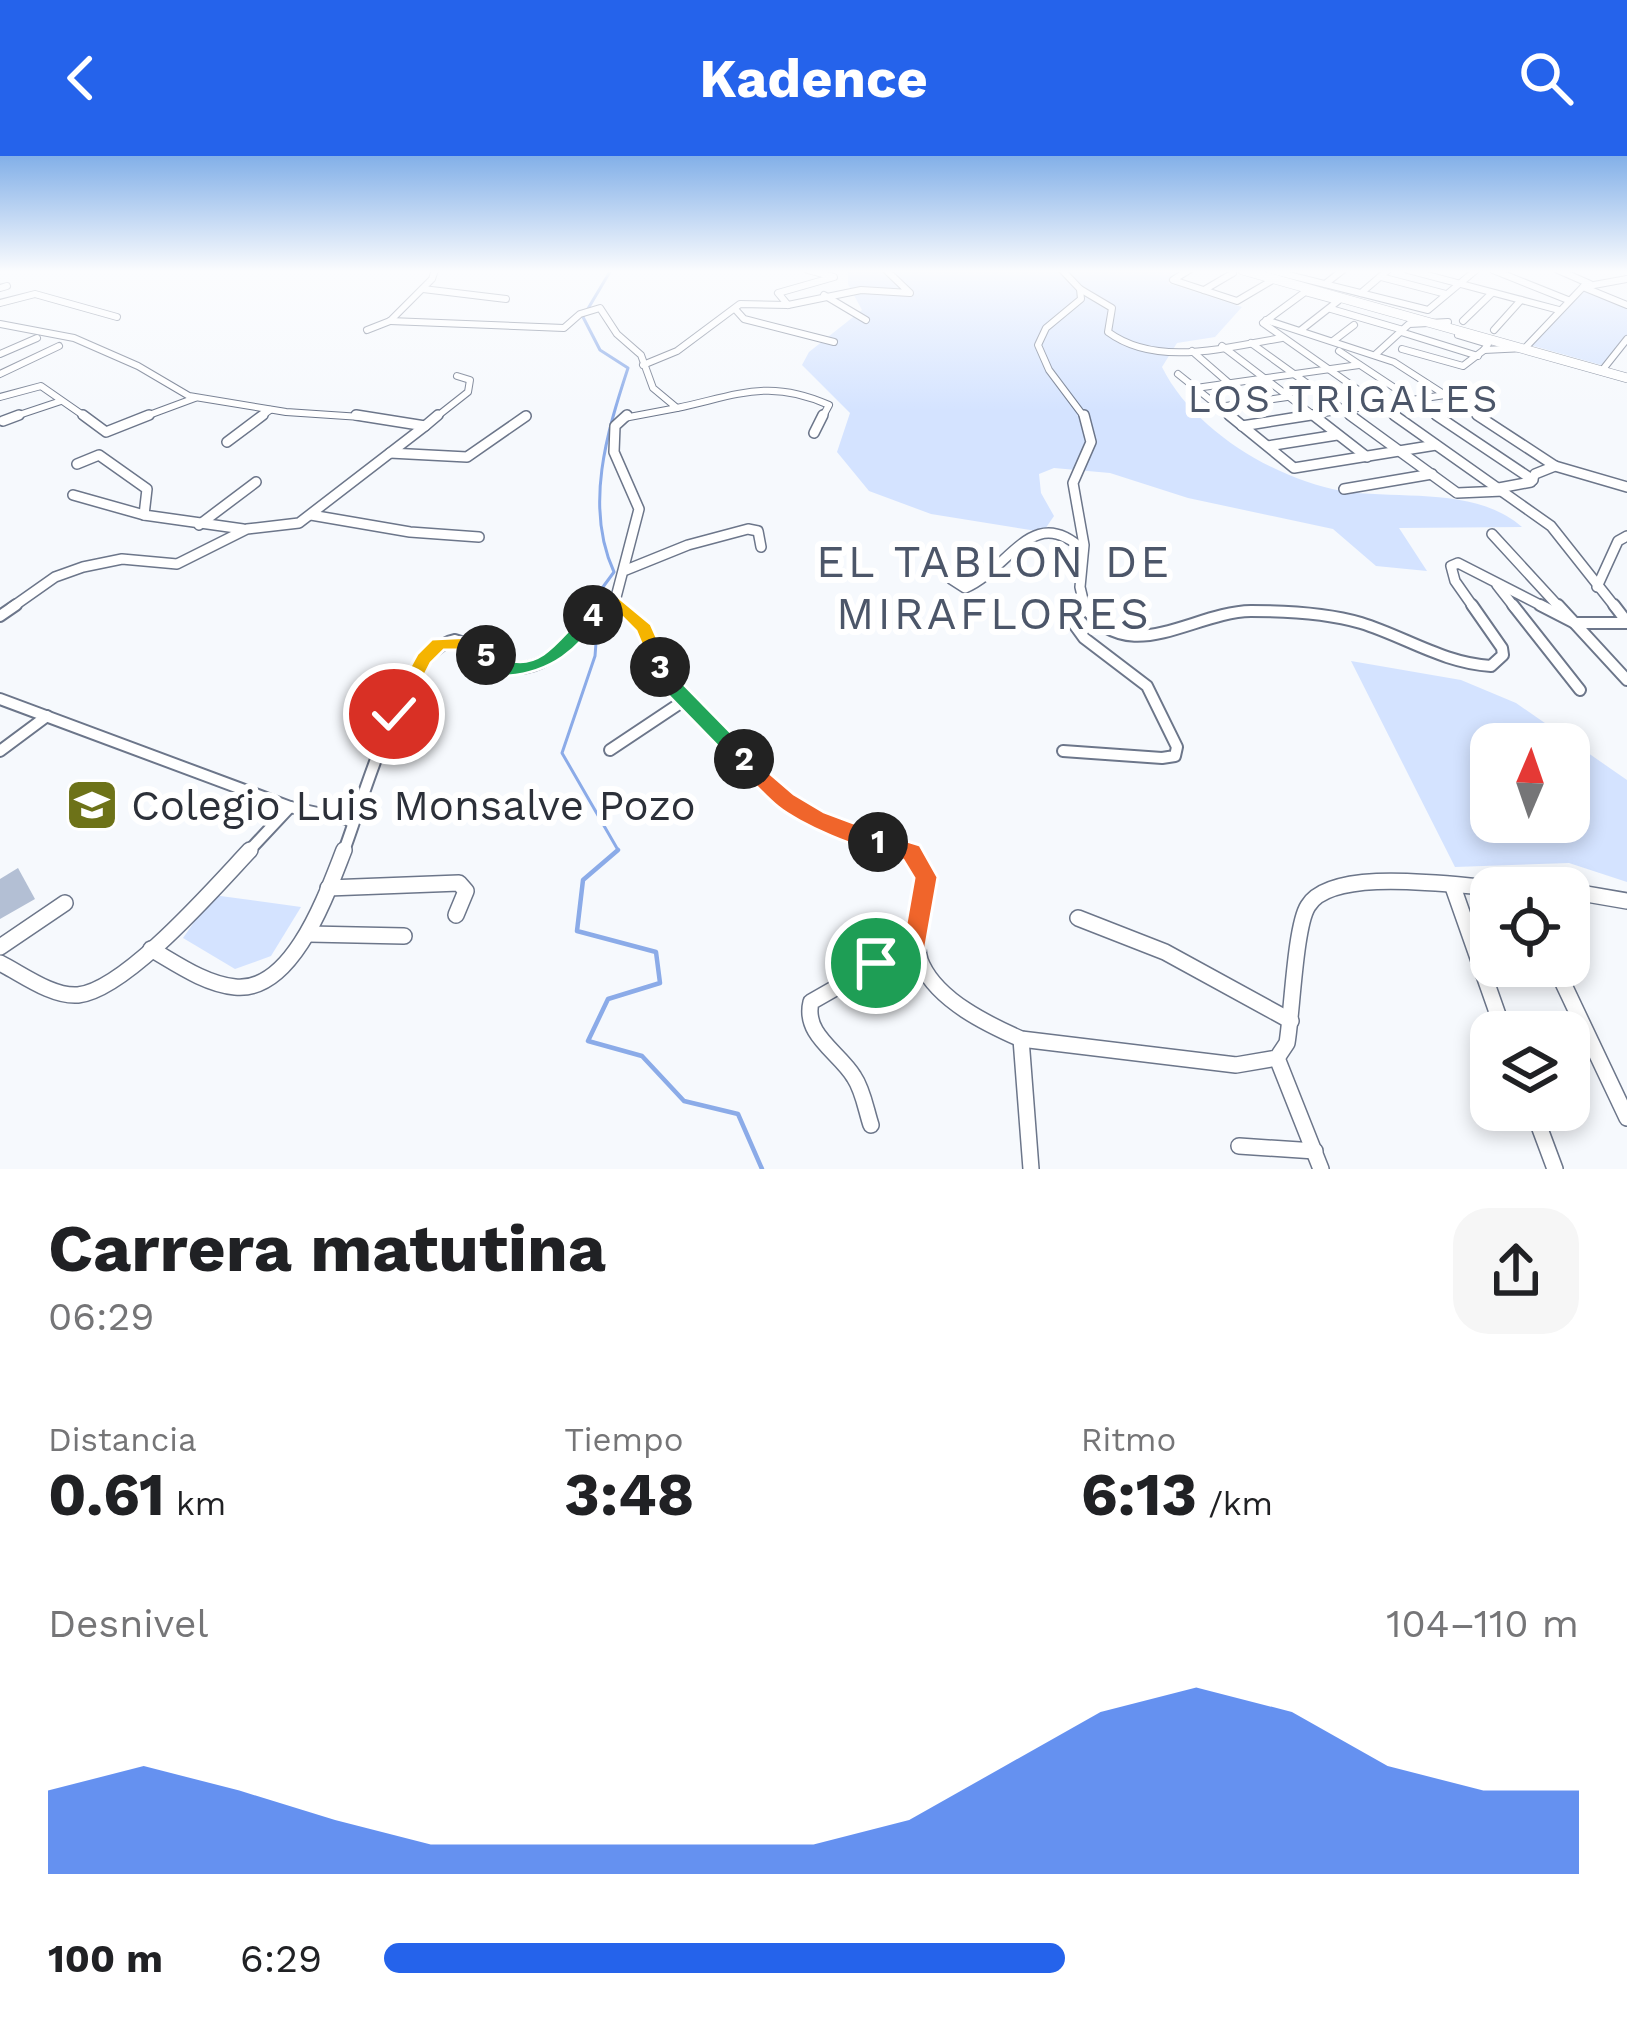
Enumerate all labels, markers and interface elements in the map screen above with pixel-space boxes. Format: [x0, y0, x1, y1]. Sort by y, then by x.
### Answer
icon: back [48, 45, 114, 111]
icon: search [1513, 45, 1579, 111]
text: Kadence [699, 47, 928, 110]
district label: LOS TRIGALES [1187, 376, 1501, 421]
district label: EL TABLON DE MIRAFLORES [816, 535, 1172, 640]
pin: 4 [563, 585, 623, 645]
text: 4 [582, 595, 604, 634]
pin: 5 [456, 625, 516, 685]
text: 5 [476, 635, 496, 674]
pin: 3 [630, 637, 690, 697]
text: 3 [650, 647, 670, 686]
pin [343, 663, 445, 765]
icon: check [361, 681, 427, 747]
north arrow [1470, 723, 1590, 843]
map controls [1470, 723, 1590, 1131]
pin: 2 [714, 729, 774, 789]
text: 2 [734, 739, 754, 778]
school or university icon: Colegio Luis Monsalve Pozo [64, 777, 120, 833]
place label: Colegio Luis Monsalve Pozo [131, 781, 696, 830]
pin: 1 [848, 812, 908, 872]
text: 1 [871, 822, 885, 861]
button: locate [1470, 867, 1590, 987]
pin [825, 912, 927, 1014]
icon: arrive [843, 930, 909, 996]
button: layers [1470, 1011, 1590, 1131]
button: share [1453, 1208, 1579, 1334]
text: Carrera matutina [48, 1210, 606, 1287]
text: 06:29 [48, 1294, 154, 1339]
text: Distancia [48, 1420, 197, 1459]
text: Tiempo [564, 1420, 684, 1459]
text: Ritmo [1081, 1420, 1176, 1459]
text: 0.61 [48, 1459, 165, 1530]
text: 3:48 [564, 1459, 694, 1530]
text: 6:13 [1081, 1459, 1197, 1530]
text: km [165, 1484, 226, 1523]
text: /km [1197, 1484, 1273, 1523]
text: Desnivel [48, 1601, 208, 1646]
text: 104–110 m [1386, 1601, 1579, 1646]
text: 100 m [48, 1936, 163, 1981]
text: 6:29 [240, 1936, 322, 1981]

